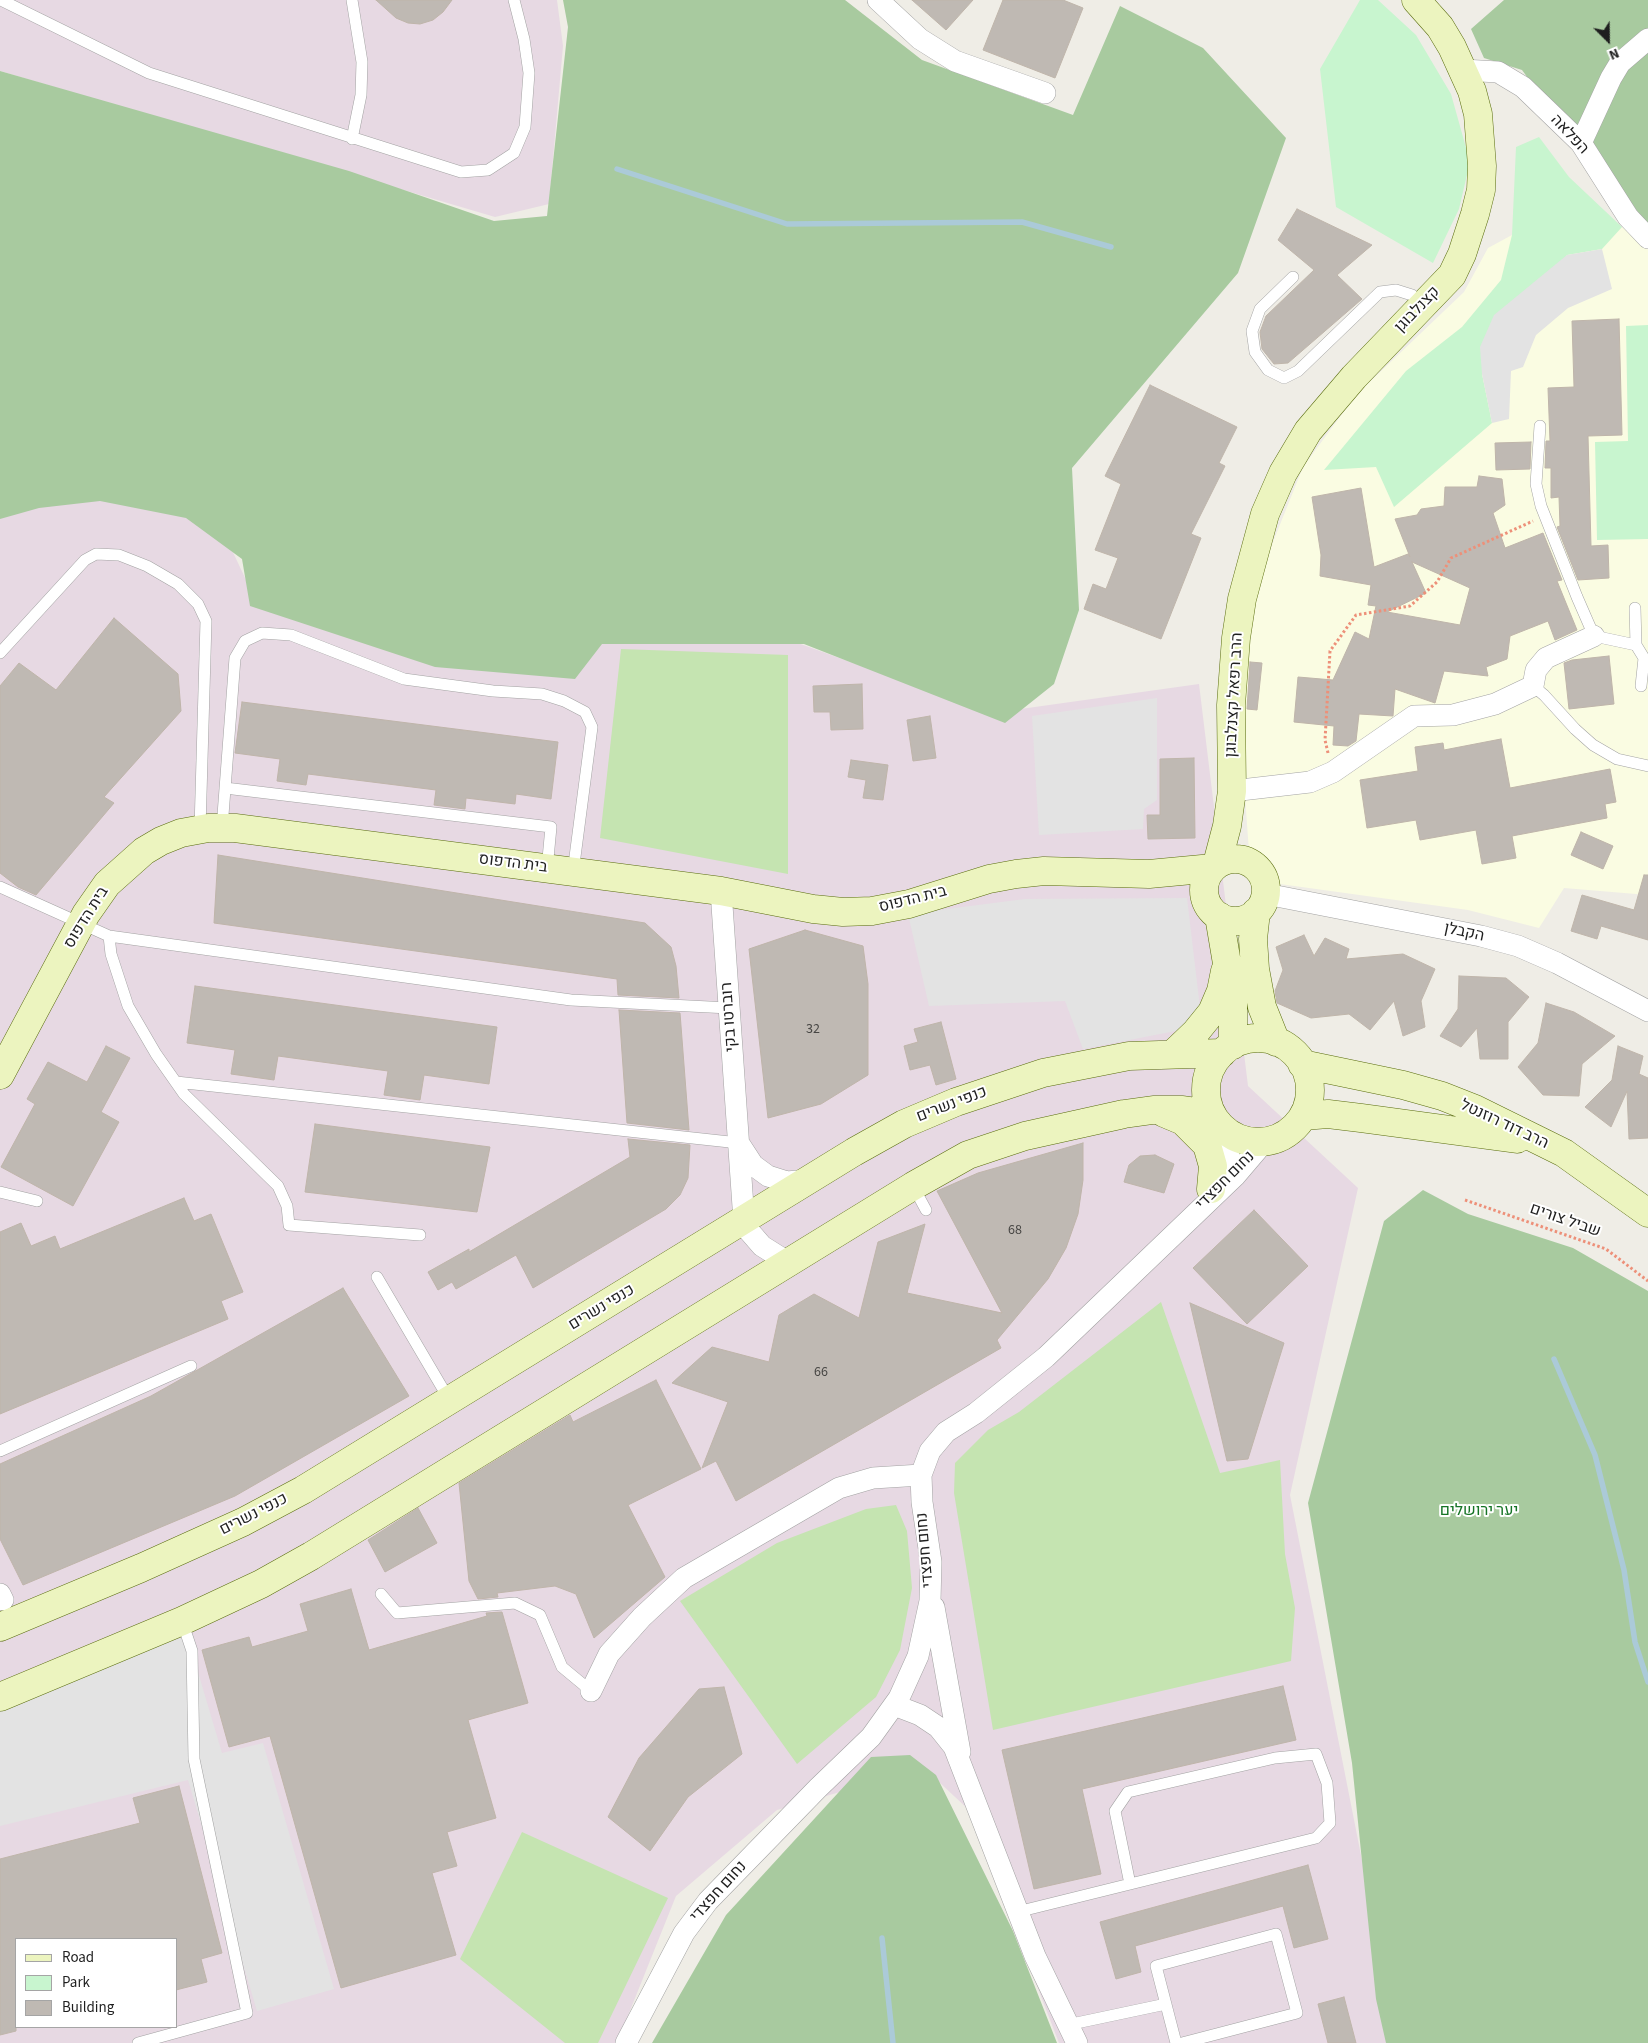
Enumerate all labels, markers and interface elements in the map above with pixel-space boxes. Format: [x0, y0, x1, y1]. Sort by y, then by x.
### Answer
north arrow [1583, 15, 1633, 65]
text: N [1606, 43, 1622, 65]
street label: הפלאה [1546, 111, 1592, 159]
street label: קצנלבוגן [1391, 283, 1445, 337]
street label: הרב רפאל קצנלבוגן [1222, 632, 1248, 758]
street label: בית הדפוס [478, 850, 548, 878]
street label: בית הדפוס [877, 882, 949, 918]
street label: בית הדפוס [61, 884, 113, 952]
street label: הקבלן [1442, 919, 1486, 947]
street label: רוברטו בקי [718, 981, 742, 1053]
house number: 32 [806, 1022, 820, 1038]
street label: כנפי נשרים [914, 1083, 990, 1127]
street label: הרב דוד רוזנטל [1457, 1096, 1551, 1154]
street label: נחום חפצדי [1193, 1148, 1259, 1214]
street label: שביל צורים [1527, 1200, 1603, 1242]
house number: 68 [1008, 1223, 1022, 1239]
street label: כנפי נשרים [565, 1281, 639, 1335]
house number: 66 [814, 1365, 828, 1381]
street label: כנפי נשרים [217, 1490, 291, 1540]
park label: יער ירושלים [1440, 1501, 1518, 1521]
street label: נחום חפצדי [913, 1512, 939, 1588]
street label: נחום חפצדי [687, 1858, 751, 1926]
legend [15, 1938, 178, 2028]
text: Road [62, 1947, 94, 1968]
text: Park [62, 1972, 90, 1993]
text: Building [62, 1997, 114, 2018]

